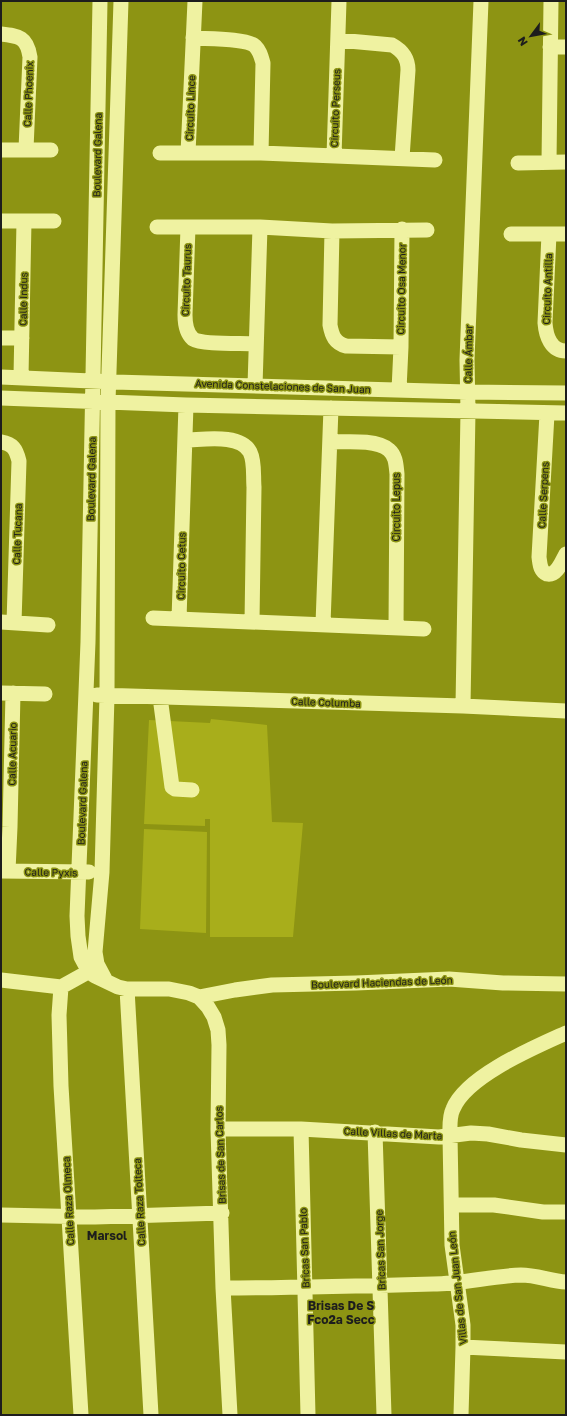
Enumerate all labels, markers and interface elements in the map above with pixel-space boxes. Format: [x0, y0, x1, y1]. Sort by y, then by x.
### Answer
north arrow [511, 16, 551, 56]
text: N [514, 35, 530, 49]
street label: Calle Phoenix [21, 60, 35, 127]
street label: Circuito Perseus [328, 69, 342, 147]
street label: Circuito Lince [183, 75, 197, 141]
street label: Boulevard Galena [90, 113, 104, 197]
street label: Circuito Osa Menor [394, 243, 408, 335]
street label: Circuito Taurus [179, 244, 193, 316]
street label: Circuito Antilla [540, 253, 554, 325]
street label: Calle Indus [17, 272, 29, 326]
street label: Calle Ámbar [461, 325, 475, 383]
street label: Avenida Constelaciones de San Juan [195, 377, 371, 395]
street label: Boulevard Galena [84, 437, 98, 521]
street label: Calle Serpens [535, 461, 551, 529]
street label: Circuito Lepus [390, 473, 402, 541]
street label: Calle Tucana [10, 503, 24, 565]
street label: Circuito Cetus [174, 532, 188, 600]
street label: Calle Columba [291, 695, 361, 709]
street label: Calle Acuario [5, 722, 19, 786]
street label: Boulevard Galena [75, 761, 89, 845]
street label: Calle Pyxis [24, 866, 78, 878]
street label: Boulevard Haciendas de León [311, 974, 453, 990]
street label: Brisas de San Carlos [212, 1106, 228, 1204]
street label: Calle Villas de Marta [343, 1124, 443, 1142]
street label: Calle Raza Olmeca [60, 1156, 76, 1246]
street label: Calle Raza Tolteca [131, 1158, 147, 1246]
street label: Bricas San Pablo [297, 1208, 311, 1288]
street label: Bricas San Jorge [373, 1210, 387, 1290]
district label: Marsol [87, 1228, 127, 1243]
street label: Villas de San Juan León [445, 1231, 469, 1345]
district label: Brisas De S Fco2a Secc [307, 1298, 375, 1327]

